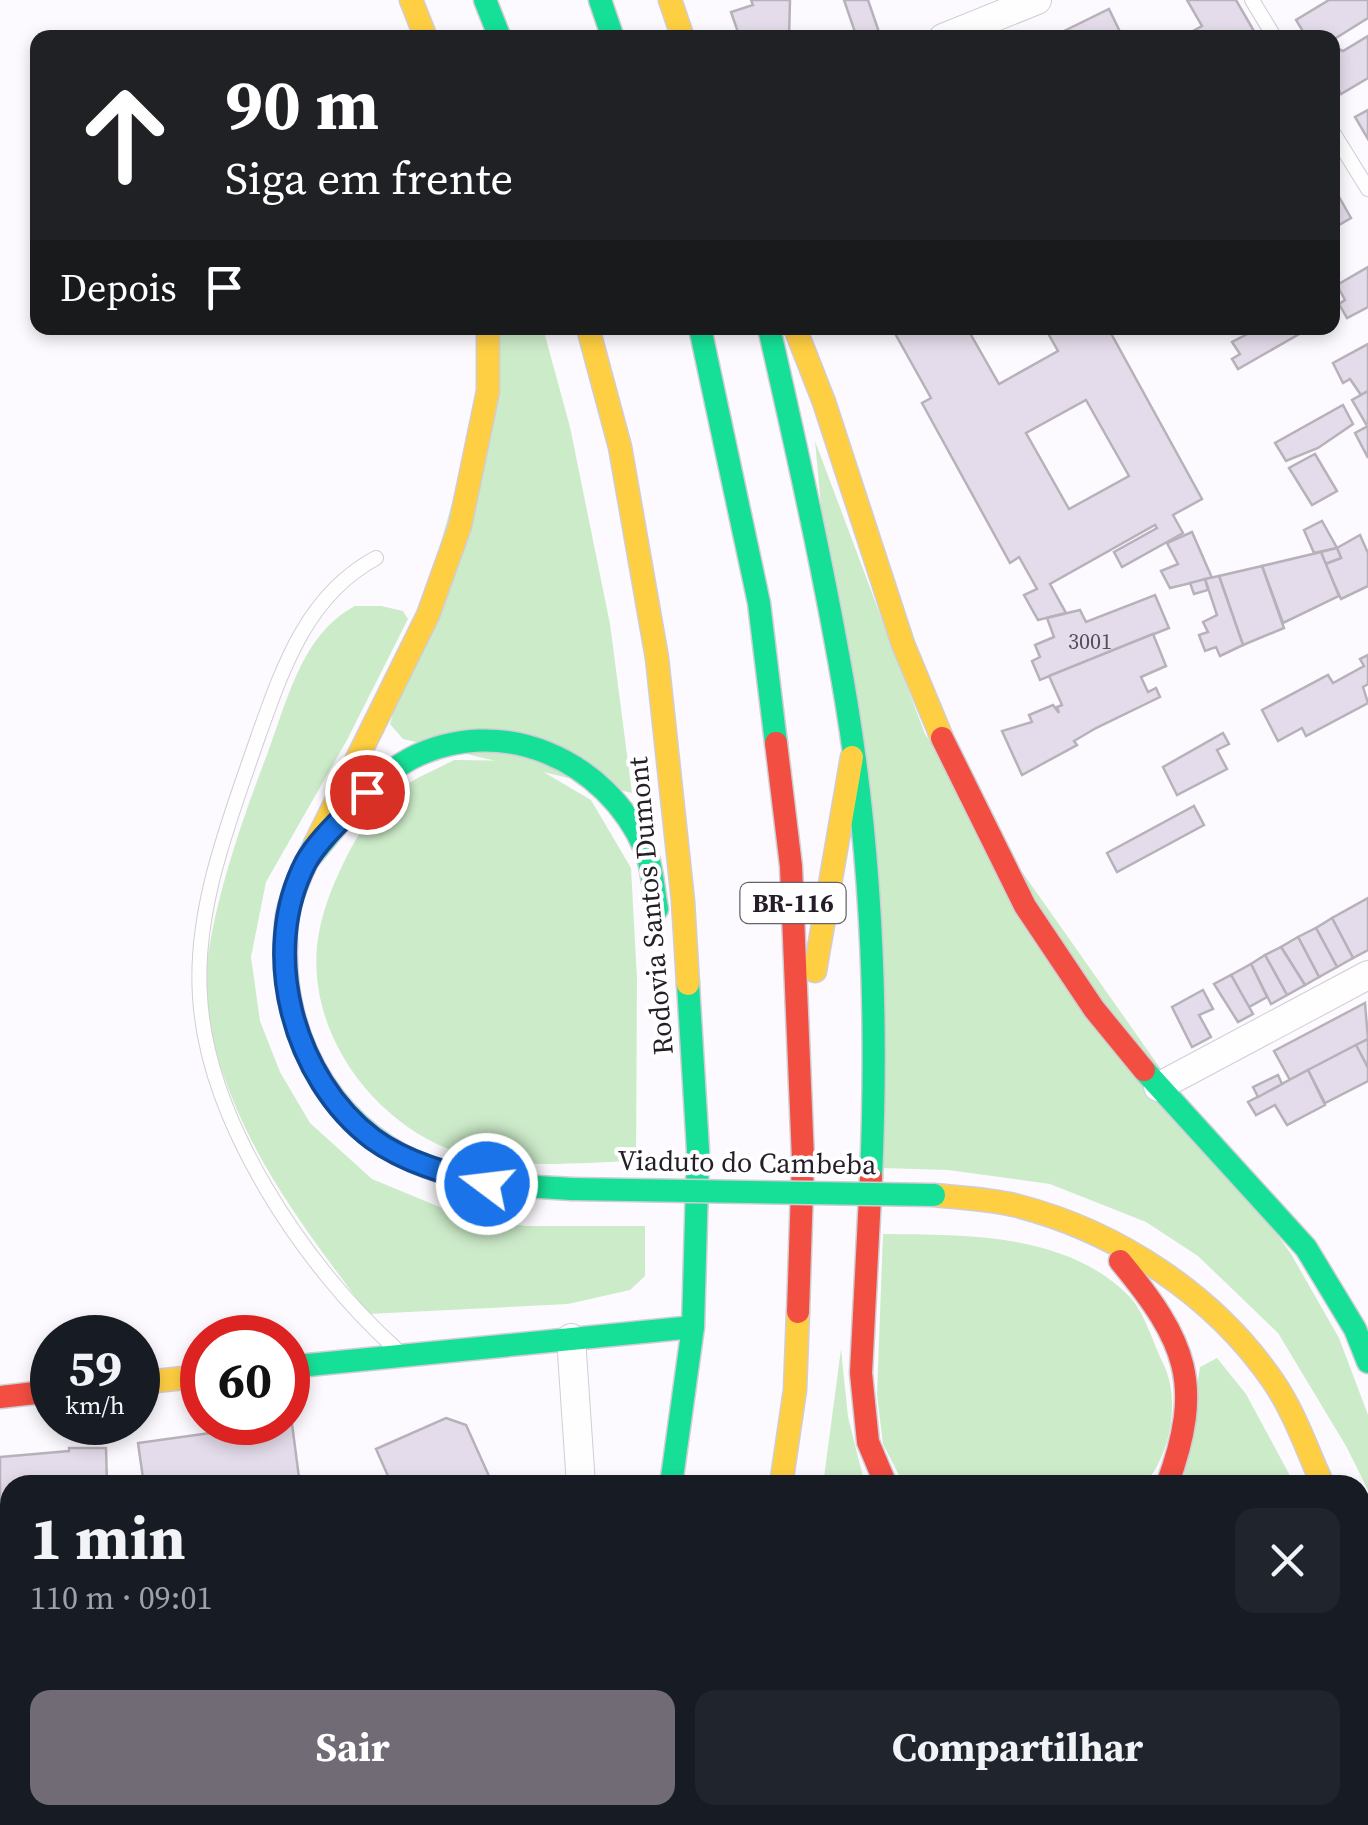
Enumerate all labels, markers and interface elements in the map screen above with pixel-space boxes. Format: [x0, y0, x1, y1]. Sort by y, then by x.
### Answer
text: 90 m [225, 56, 379, 152]
icon: ahead [60, 70, 190, 200]
text: Siga em frente [225, 147, 513, 209]
icon: arrive [197, 260, 252, 315]
text: Depois [60, 262, 177, 314]
house number: 3001 [1068, 626, 1112, 656]
pin [325, 750, 410, 835]
street label: Rodovia Santos Dumont [618, 755, 682, 1057]
icon: arrive [340, 765, 395, 820]
road number: BR-116 [740, 883, 846, 923]
position arrow [435, 1132, 539, 1236]
street label: Viaduto do Cambeba [617, 1141, 878, 1183]
speed limit sign: 60 [180, 1315, 310, 1445]
text: 59 [68, 1333, 122, 1402]
text: km/h [65, 1388, 125, 1422]
text: 1 min [30, 1497, 186, 1579]
button: close [1235, 1508, 1340, 1613]
text: 110 m · 09:01 [30, 1576, 212, 1620]
button: Sair [30, 1690, 675, 1805]
button: Compartilhar [695, 1690, 1340, 1805]

